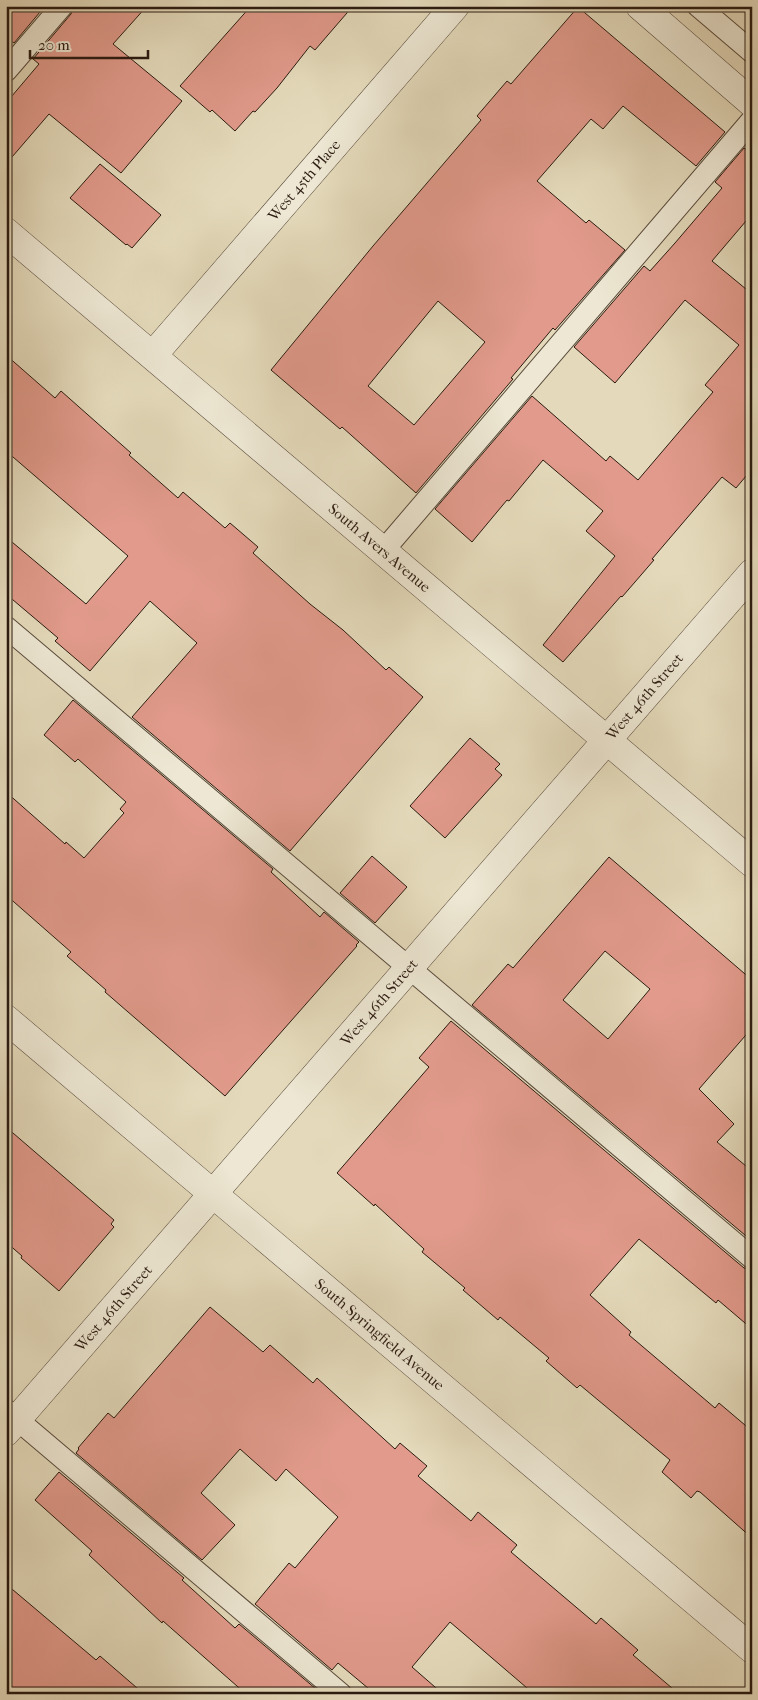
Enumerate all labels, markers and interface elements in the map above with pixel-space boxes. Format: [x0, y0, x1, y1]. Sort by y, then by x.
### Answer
scale bar [30, 28, 148, 60]
text: 20 m [38, 36, 70, 54]
street label: West 45th Place [263, 136, 345, 225]
street label: South Avers Avenue [325, 499, 435, 596]
street label: West 46th Street [601, 649, 688, 744]
street label: West 46th Street [336, 955, 422, 1050]
street label: West 46th Street [70, 1261, 156, 1356]
street label: South Springfield Avenue [311, 1275, 448, 1395]

